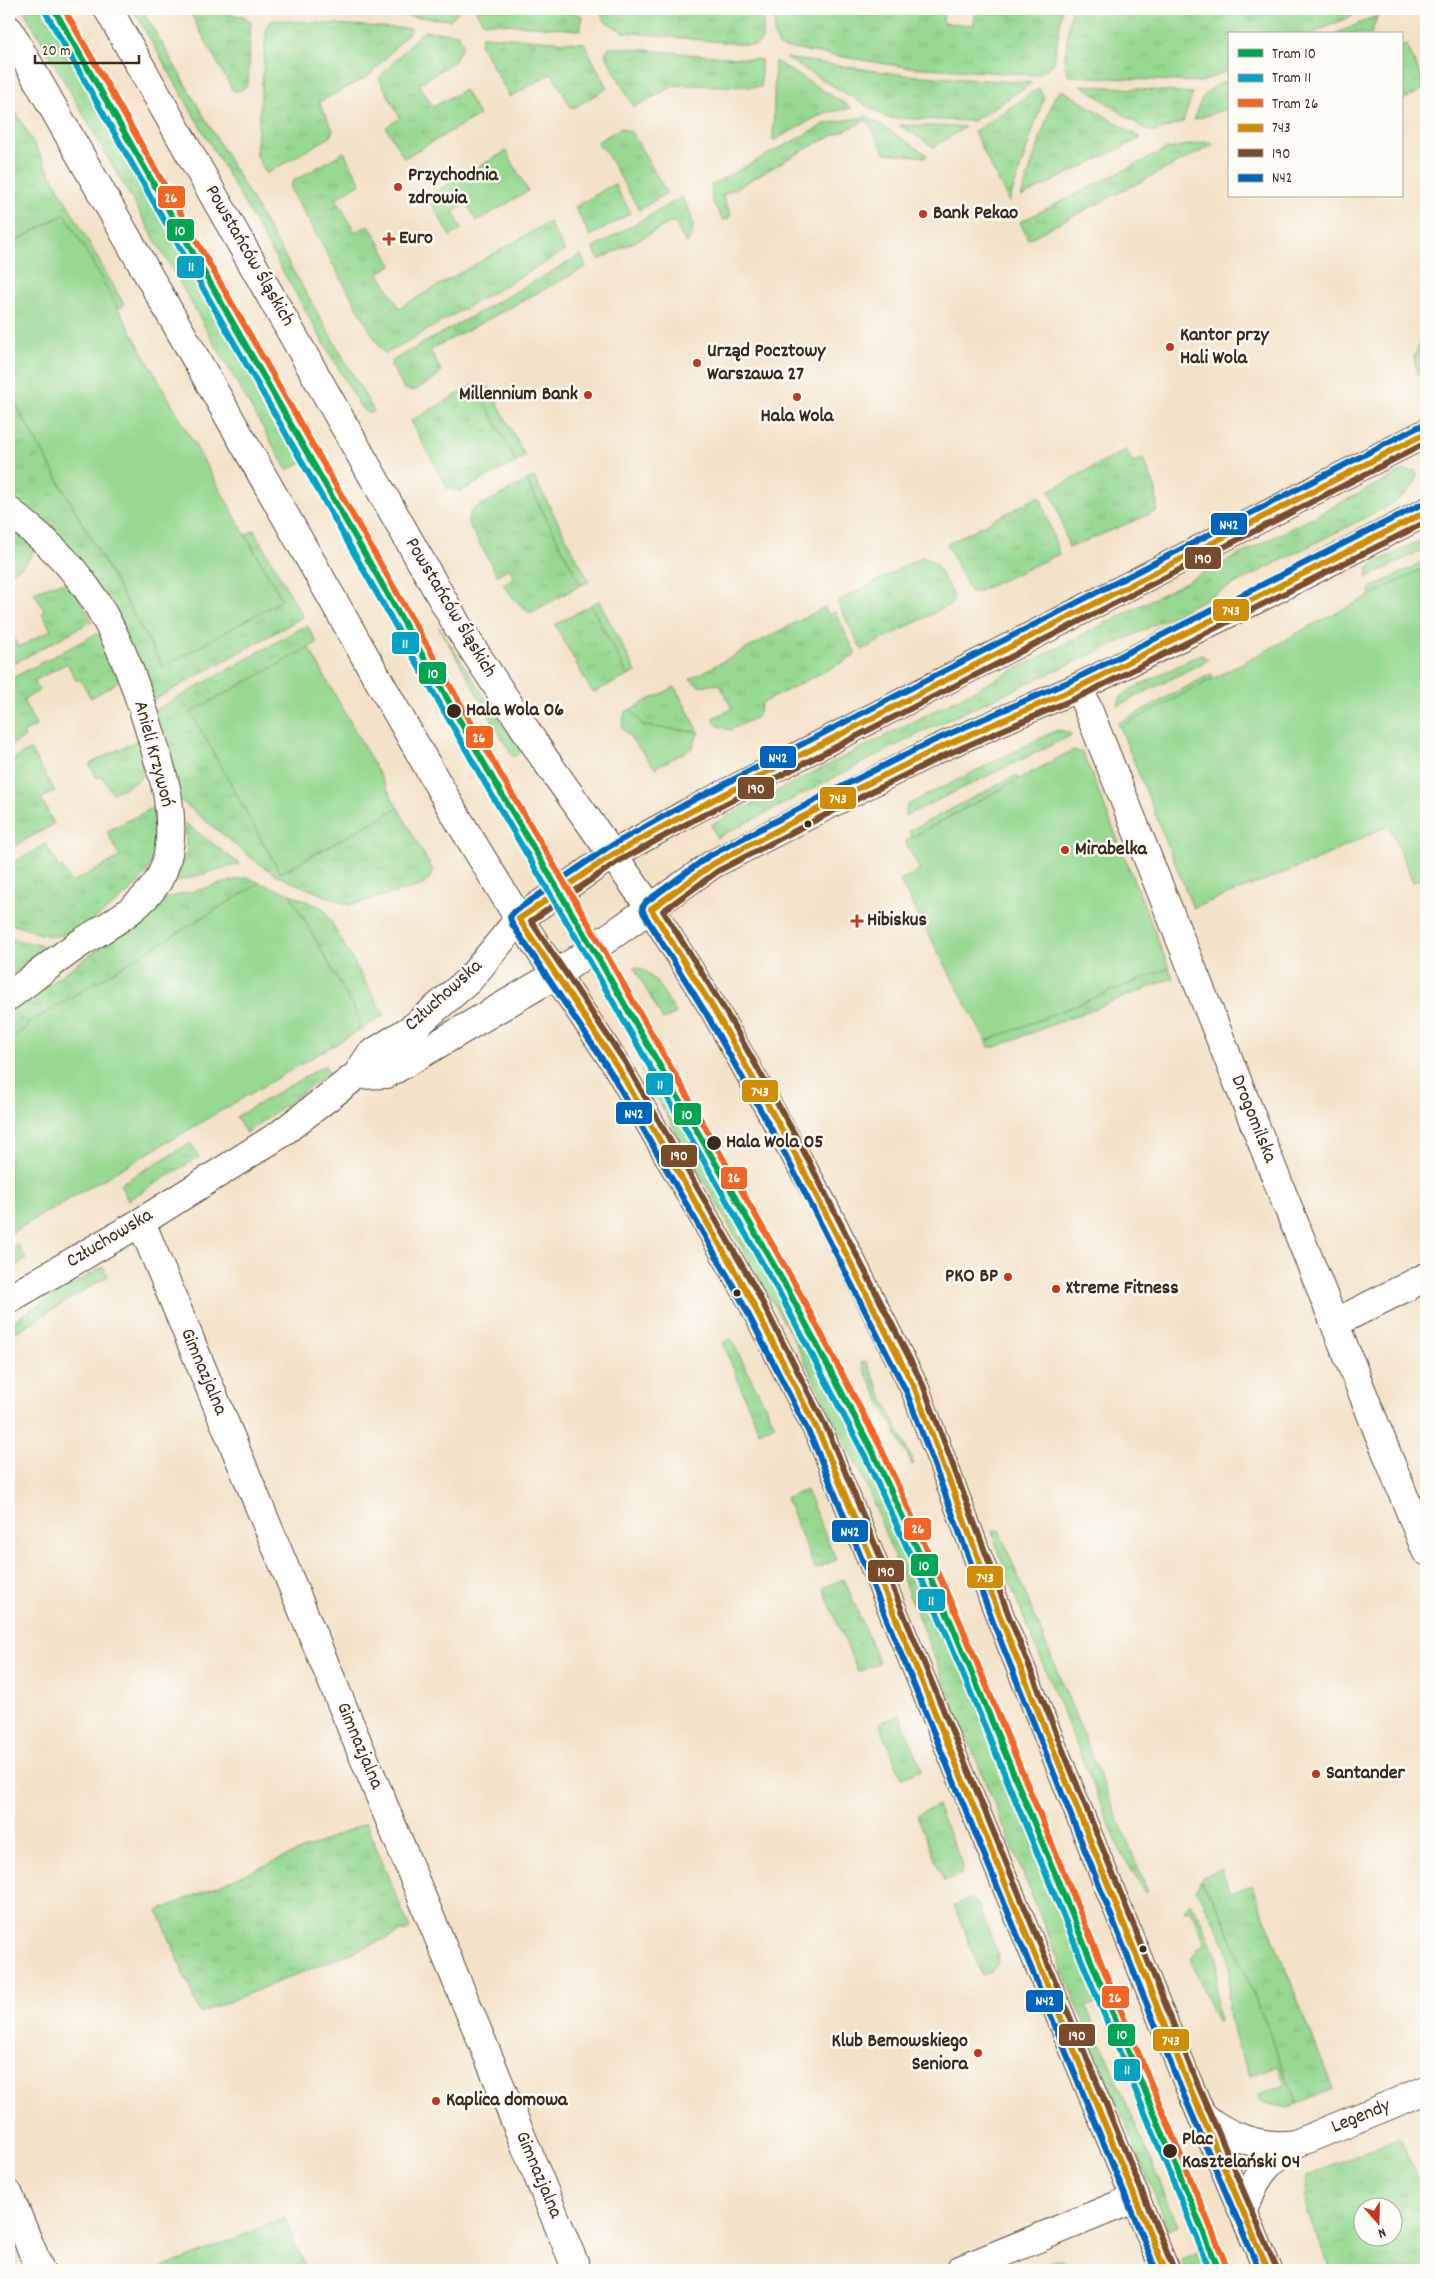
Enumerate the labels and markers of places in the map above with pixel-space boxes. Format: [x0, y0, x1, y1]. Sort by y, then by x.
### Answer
place label: Przychodnia zdrowia [408, 162, 499, 213]
marker: Przychodnia zdrowia [392, 181, 404, 193]
place label: Bank Pekao [933, 200, 1018, 228]
marker: Bank Pekao [917, 208, 929, 220]
place label: Euro [399, 225, 433, 253]
marker: Euro [383, 233, 395, 245]
place label: Kantor przy Hali Wola [1180, 322, 1269, 373]
place label: Urząd Pocztowy Warszawa 27 [707, 338, 826, 389]
marker: Kantor przy Hali Wola [1164, 341, 1176, 353]
marker: Urząd Pocztowy Warszawa 27 [691, 357, 703, 369]
place label: Millennium Bank [459, 381, 578, 409]
marker: Millennium Bank [582, 389, 594, 401]
marker: Hala Wola [791, 391, 803, 403]
place label: Hala Wola [761, 403, 834, 431]
place label: Hala Wola 06 [466, 697, 564, 725]
marker: Hala Wola 06 [445, 702, 463, 720]
unlabelled marker [803, 819, 813, 829]
place label: Mirabelka [1075, 836, 1148, 864]
marker: Mirabelka [1059, 844, 1071, 856]
place label: Hibiskus [867, 907, 927, 935]
marker: Hibiskus [851, 915, 863, 927]
place label: Hala Wola 05 [726, 1129, 824, 1157]
marker: Hala Wola 05 [705, 1134, 723, 1152]
place label: PKO BP [945, 1263, 998, 1291]
marker: PKO BP [1002, 1271, 1014, 1283]
place label: Xtreme Fitness [1066, 1275, 1179, 1303]
marker: Xtreme Fitness [1050, 1283, 1062, 1295]
unlabelled marker [732, 1288, 742, 1298]
place label: Santander [1326, 1760, 1406, 1788]
marker: Santander [1310, 1768, 1322, 1780]
unlabelled marker [1138, 1944, 1148, 1954]
place label: Klub Bemowskiego Seniora [832, 2028, 969, 2079]
marker: Klub Bemowskiego Seniora [972, 2047, 984, 2059]
place label: Kaplica domowa [446, 2087, 568, 2115]
marker: Kaplica domowa [430, 2095, 442, 2107]
place label: Plac Kasztelański 04 [1182, 2126, 1300, 2177]
marker: Plac Kasztelański 04 [1161, 2142, 1179, 2160]

